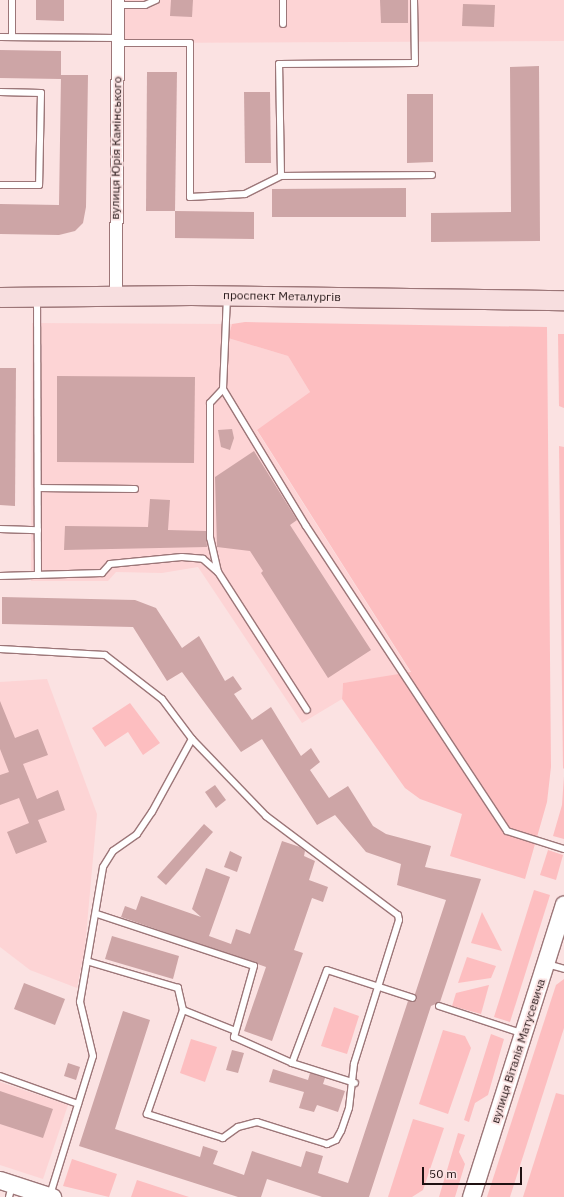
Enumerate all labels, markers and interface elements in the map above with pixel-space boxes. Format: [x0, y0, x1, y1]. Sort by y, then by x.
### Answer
street label: вулиця Юрія Камінського [108, 76, 124, 220]
street label: проспект Металургів [223, 288, 341, 304]
street label: вулиця Віталія Матусевича [488, 977, 548, 1125]
scale bar [424, 1159, 524, 1185]
text: 50 m [429, 1166, 457, 1181]

